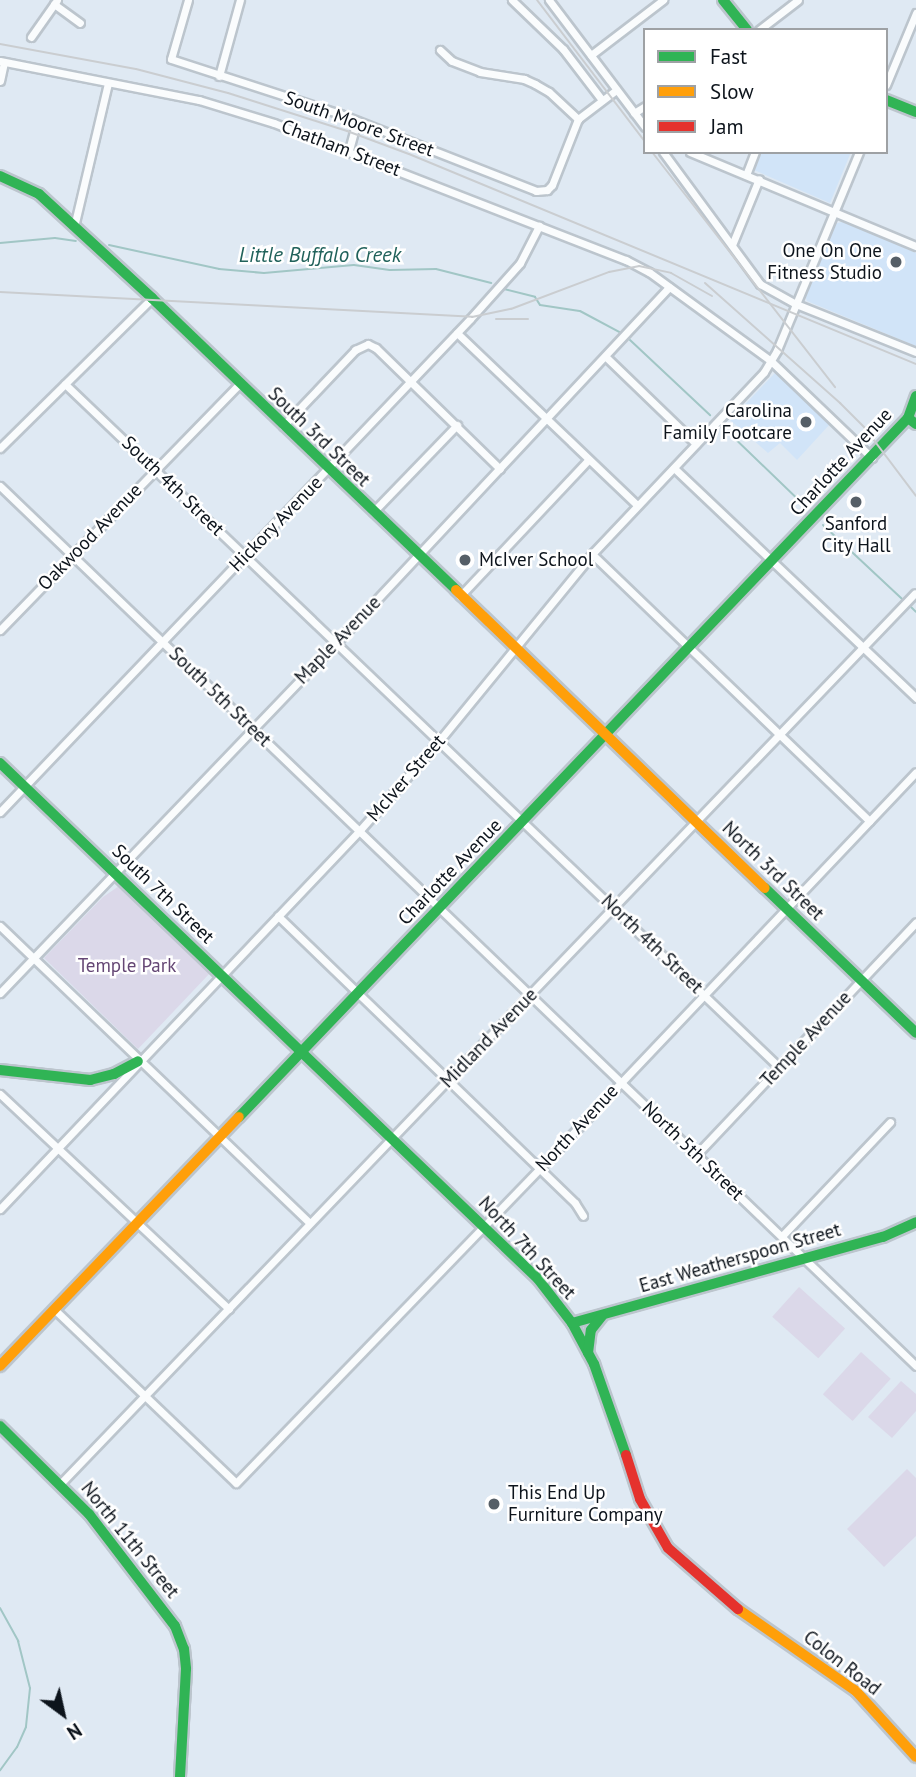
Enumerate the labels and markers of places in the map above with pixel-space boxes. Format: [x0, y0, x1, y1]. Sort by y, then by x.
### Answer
place label: One On One Fitness Studio [767, 240, 882, 284]
marker: One On One Fitness Studio [888, 254, 904, 270]
place label: Carolina Family Footcare [662, 400, 792, 444]
marker: Carolina Family Footcare [798, 414, 814, 430]
marker: Sanford City Hall [848, 494, 864, 510]
place label: Sanford City Hall [821, 513, 891, 557]
place label: McIver School [479, 549, 593, 571]
marker: McIver School [457, 552, 473, 568]
place label: This End Up Furniture Company [508, 1482, 663, 1526]
marker: This End Up Furniture Company [486, 1496, 502, 1512]

